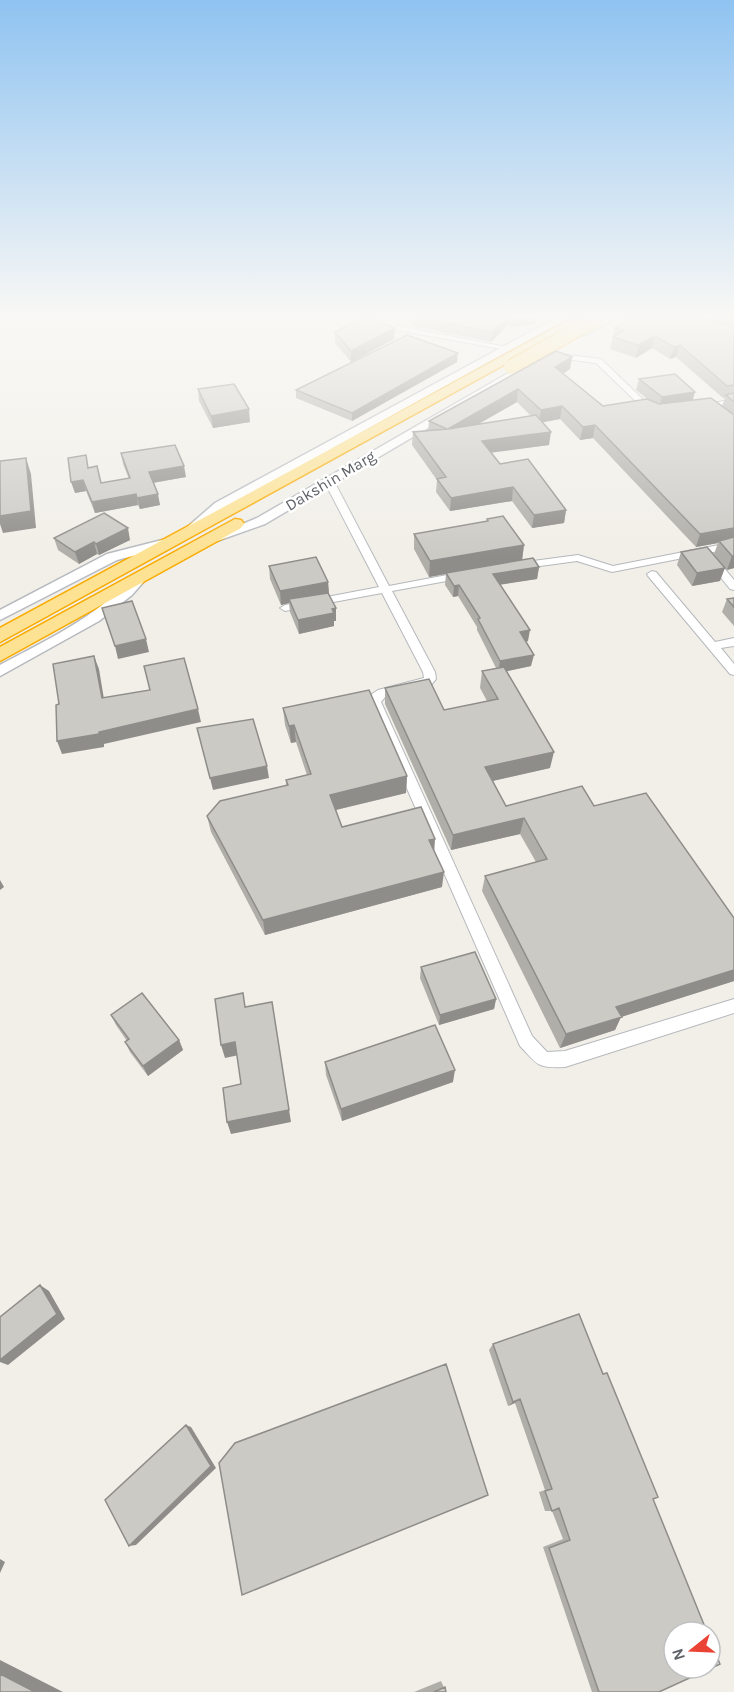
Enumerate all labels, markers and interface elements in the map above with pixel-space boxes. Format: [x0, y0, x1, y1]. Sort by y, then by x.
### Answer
street label: Dakshin Marg [282, 446, 379, 515]
north arrow [662, 1620, 722, 1680]
text: N [667, 1646, 689, 1663]

